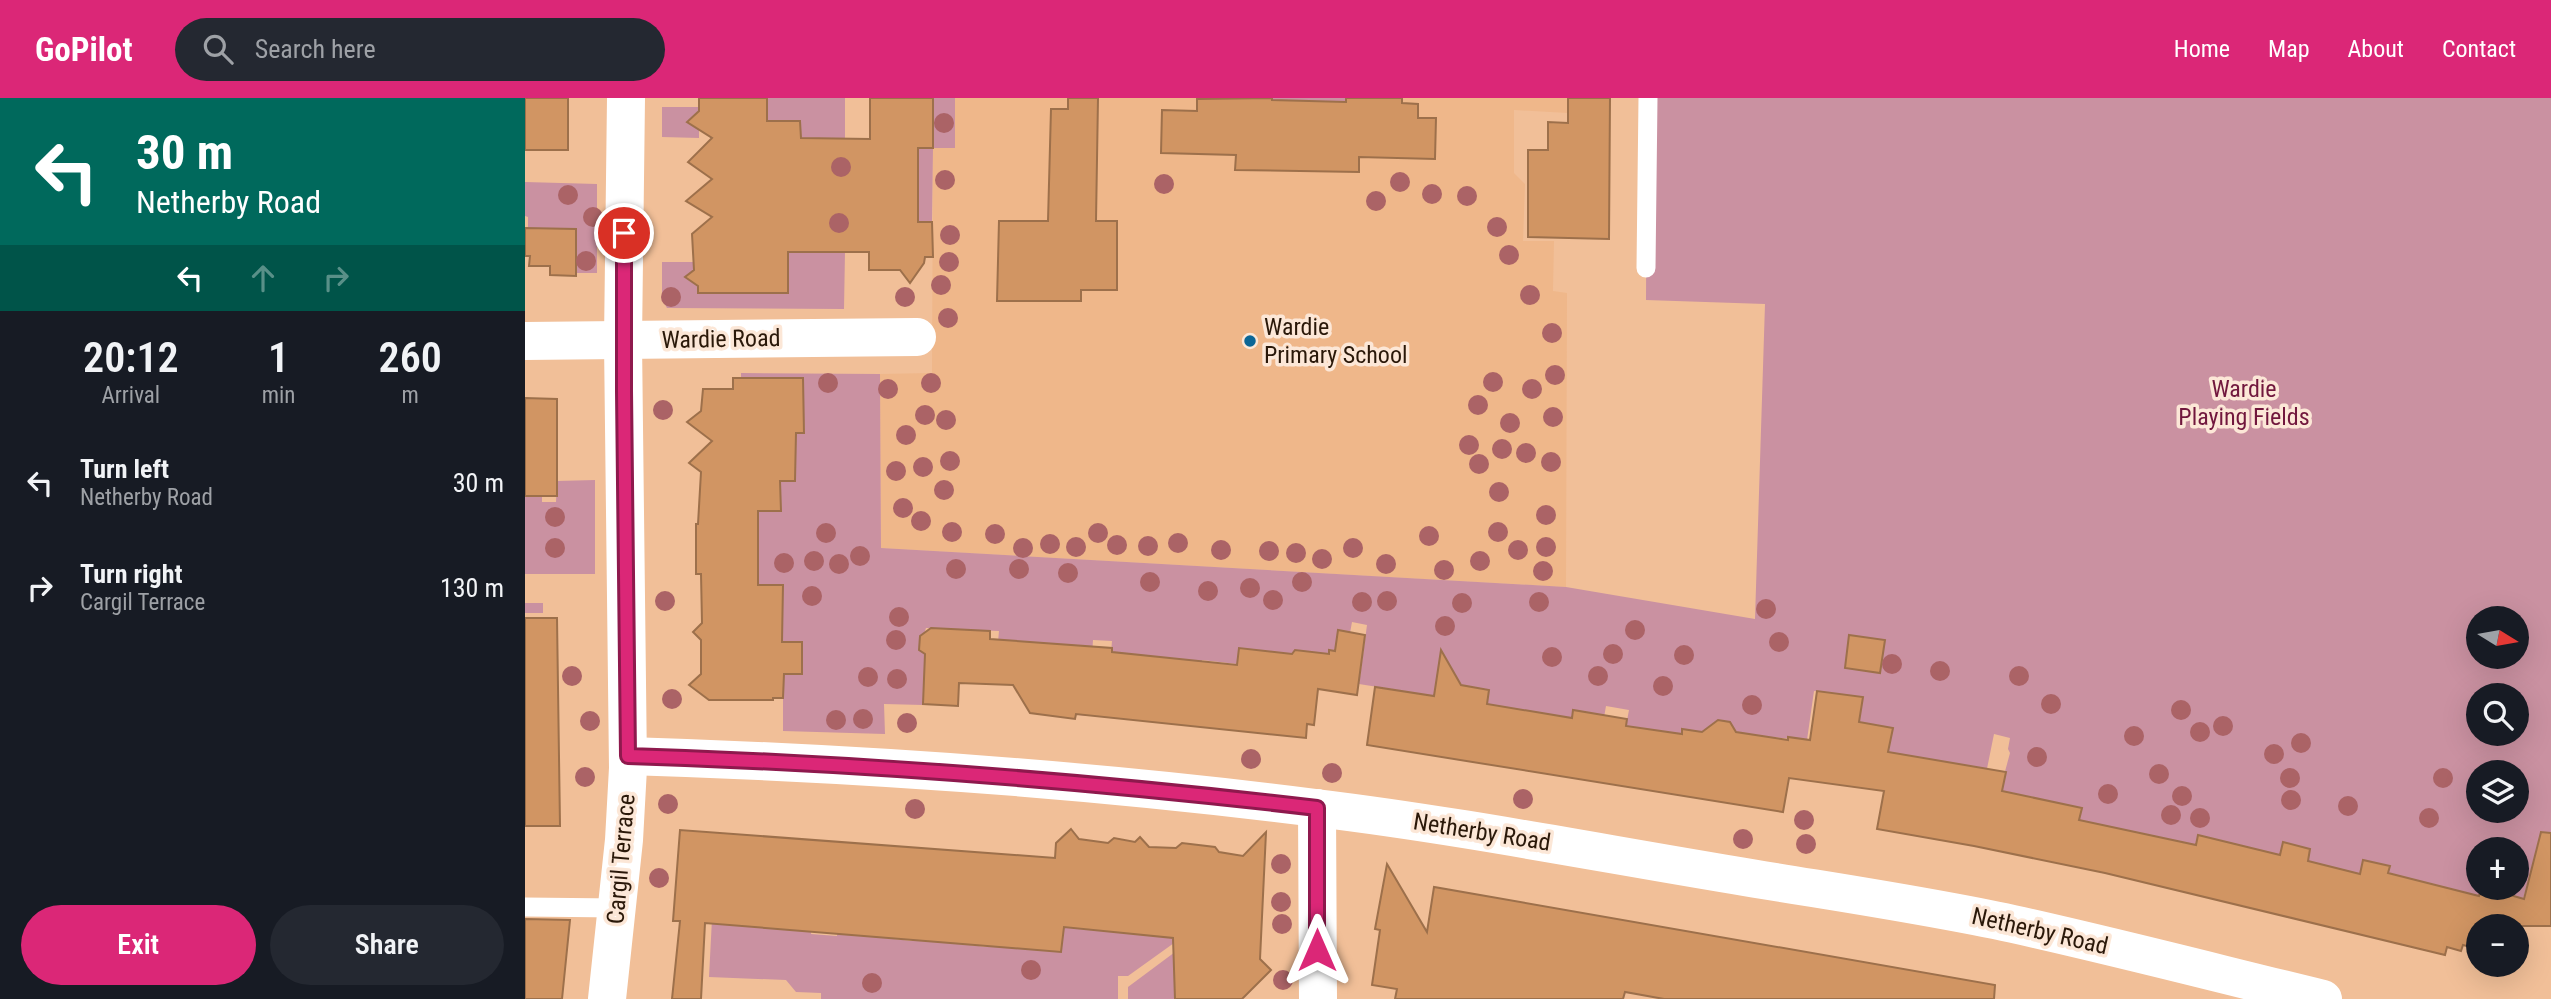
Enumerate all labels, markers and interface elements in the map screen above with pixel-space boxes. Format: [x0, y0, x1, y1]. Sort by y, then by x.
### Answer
search box [175, 18, 665, 81]
text: GoPilot [35, 30, 133, 69]
icon: search [199, 30, 237, 68]
text: Search here [255, 34, 376, 64]
text: Home [2174, 35, 2230, 63]
text: Map [2268, 35, 2310, 63]
text: About [2348, 35, 2404, 63]
text: Contact [2442, 35, 2516, 63]
text: 30 m [136, 124, 233, 181]
icon: left [21, 126, 112, 217]
text: Netherby Road [136, 183, 321, 221]
pin [594, 203, 654, 263]
icon: arrive [605, 214, 643, 252]
icon: left [171, 259, 209, 297]
icon: ahead [244, 259, 282, 297]
icon: right [317, 259, 355, 297]
place label: Wardie Primary School [1264, 313, 1407, 369]
street label: Wardie Road [661, 324, 781, 354]
text: 20:12 [83, 333, 179, 382]
text: 1 [268, 333, 289, 382]
text: 260 [379, 333, 442, 382]
marker: Wardie Primary School [1242, 333, 1258, 349]
park label: Wardie Playing Fields [2178, 375, 2310, 431]
text: Arrival [102, 382, 160, 409]
text: min [262, 382, 295, 409]
text: m [402, 382, 419, 409]
text: Turn left [80, 454, 169, 484]
icon: left [21, 464, 59, 502]
text: 30 m [453, 468, 504, 498]
text: Netherby Road [80, 484, 213, 511]
text: Turn right [80, 559, 182, 589]
icon: right [21, 569, 59, 607]
text: 130 m [440, 573, 504, 603]
text: Cargil Terrace [80, 589, 205, 616]
north arrow [2466, 606, 2529, 668]
map controls [2466, 606, 2529, 977]
button: search [2466, 683, 2529, 746]
button: layers [2466, 760, 2529, 823]
street label: Cargil Terrace [601, 793, 641, 925]
street label: Netherby Road [1411, 807, 1553, 857]
button: + [2466, 837, 2529, 900]
street label: Netherby Road [1969, 902, 2111, 960]
button: Exit [21, 905, 256, 985]
button: Share [270, 905, 504, 985]
position arrow [1280, 913, 1354, 987]
button: − [2466, 914, 2529, 977]

